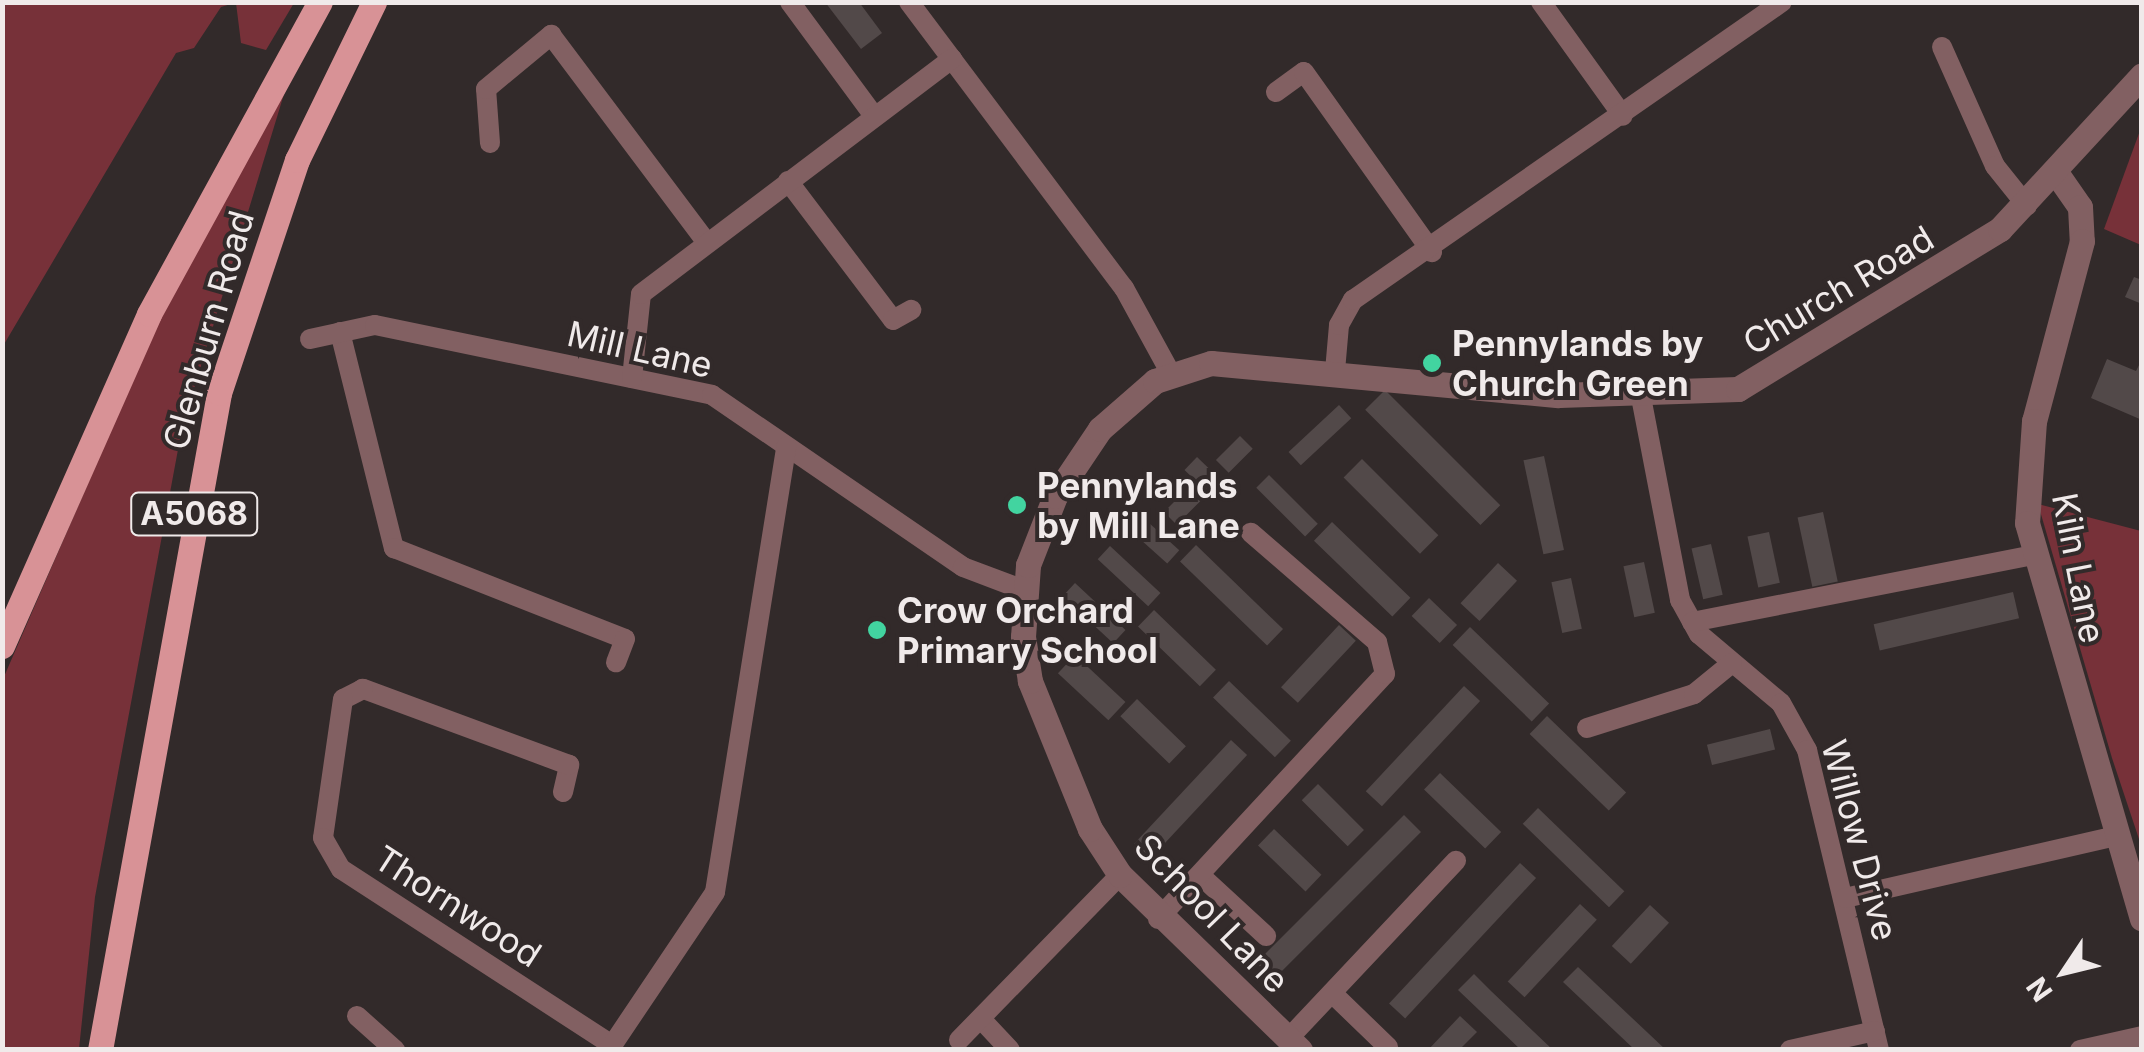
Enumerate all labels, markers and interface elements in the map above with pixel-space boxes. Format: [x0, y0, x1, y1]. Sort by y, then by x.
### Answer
street label: Glenburn Road [154, 206, 262, 454]
street label: Church Road [1735, 217, 1941, 363]
street label: Mill Lane [563, 312, 717, 386]
place label: Pennylands by Church Green [1452, 322, 1703, 404]
marker: Pennylands by Church Green [1421, 352, 1443, 374]
place label: Pennylands by Mill Lane [1037, 464, 1240, 546]
road number: A5068 [129, 487, 259, 541]
street label: Kiln Lane [2044, 489, 2114, 647]
marker: Pennylands by Mill Lane [1006, 494, 1028, 516]
place label: Crow Orchard Primary School [897, 589, 1158, 671]
marker: Crow Orchard Primary School [866, 619, 888, 641]
street label: Willow Drive [1813, 735, 1907, 945]
street label: School Lane [1126, 825, 1298, 1001]
street label: Thornwood [367, 837, 549, 975]
north arrow [2014, 922, 2114, 1022]
text: N [2019, 971, 2059, 1008]

